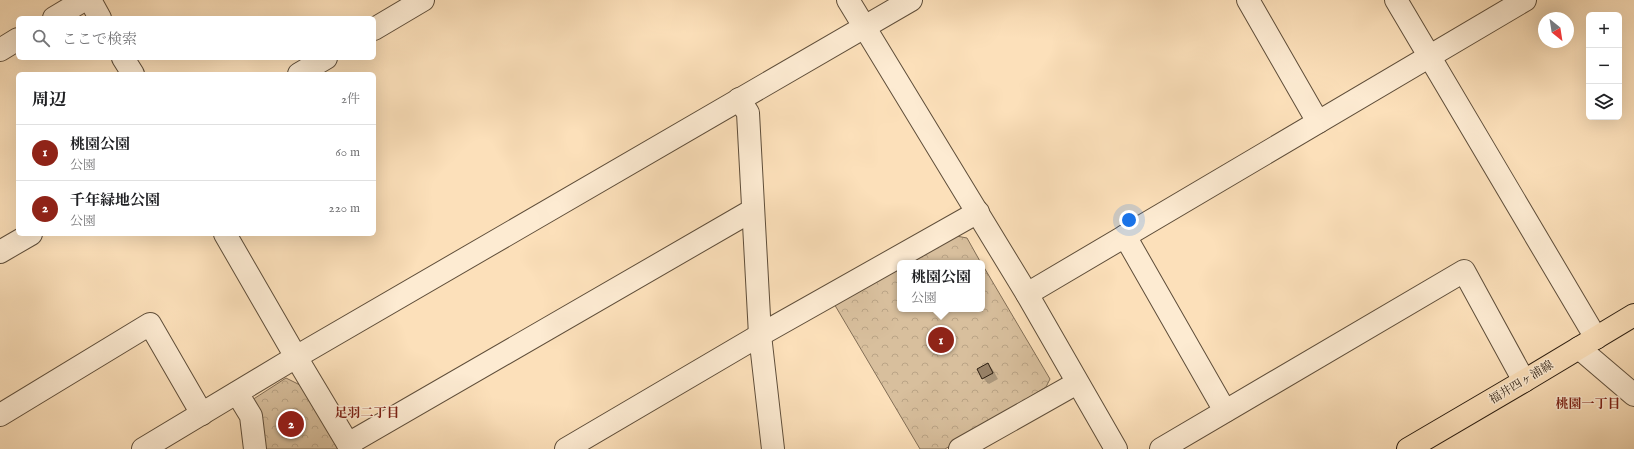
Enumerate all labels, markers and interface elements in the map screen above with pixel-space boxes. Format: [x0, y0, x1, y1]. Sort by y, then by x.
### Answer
north arrow [1538, 12, 1574, 48]
map controls [1586, 12, 1622, 120]
button: + [1586, 12, 1622, 48]
search box [16, 16, 376, 60]
icon: search [30, 27, 52, 49]
text: ここで検索 [62, 30, 137, 49]
button: − [1586, 48, 1622, 84]
button: layers [1586, 84, 1622, 120]
text: 周辺 [32, 90, 66, 111]
text: 2件 [341, 91, 360, 108]
text: 桃園公園 [70, 135, 130, 154]
text: 1 [43, 144, 47, 161]
text: 60 m [335, 144, 360, 161]
text: 公園 [70, 157, 96, 174]
text: 千年緑地公園 [70, 191, 160, 210]
text: 2 [42, 200, 48, 217]
text: 220 m [329, 200, 360, 217]
your location [1119, 210, 1139, 230]
text: 公園 [70, 213, 96, 230]
popup [897, 260, 985, 312]
text: 桃園公園 [911, 268, 971, 287]
text: 公園 [911, 290, 937, 307]
pin: 1 [928, 325, 954, 355]
street label: 福井四ヶ浦線 [1487, 357, 1556, 407]
district label: 桃園一丁目 [1555, 396, 1621, 413]
district label: 足羽二丁目 [334, 405, 400, 422]
pin: 2 [278, 409, 304, 439]

